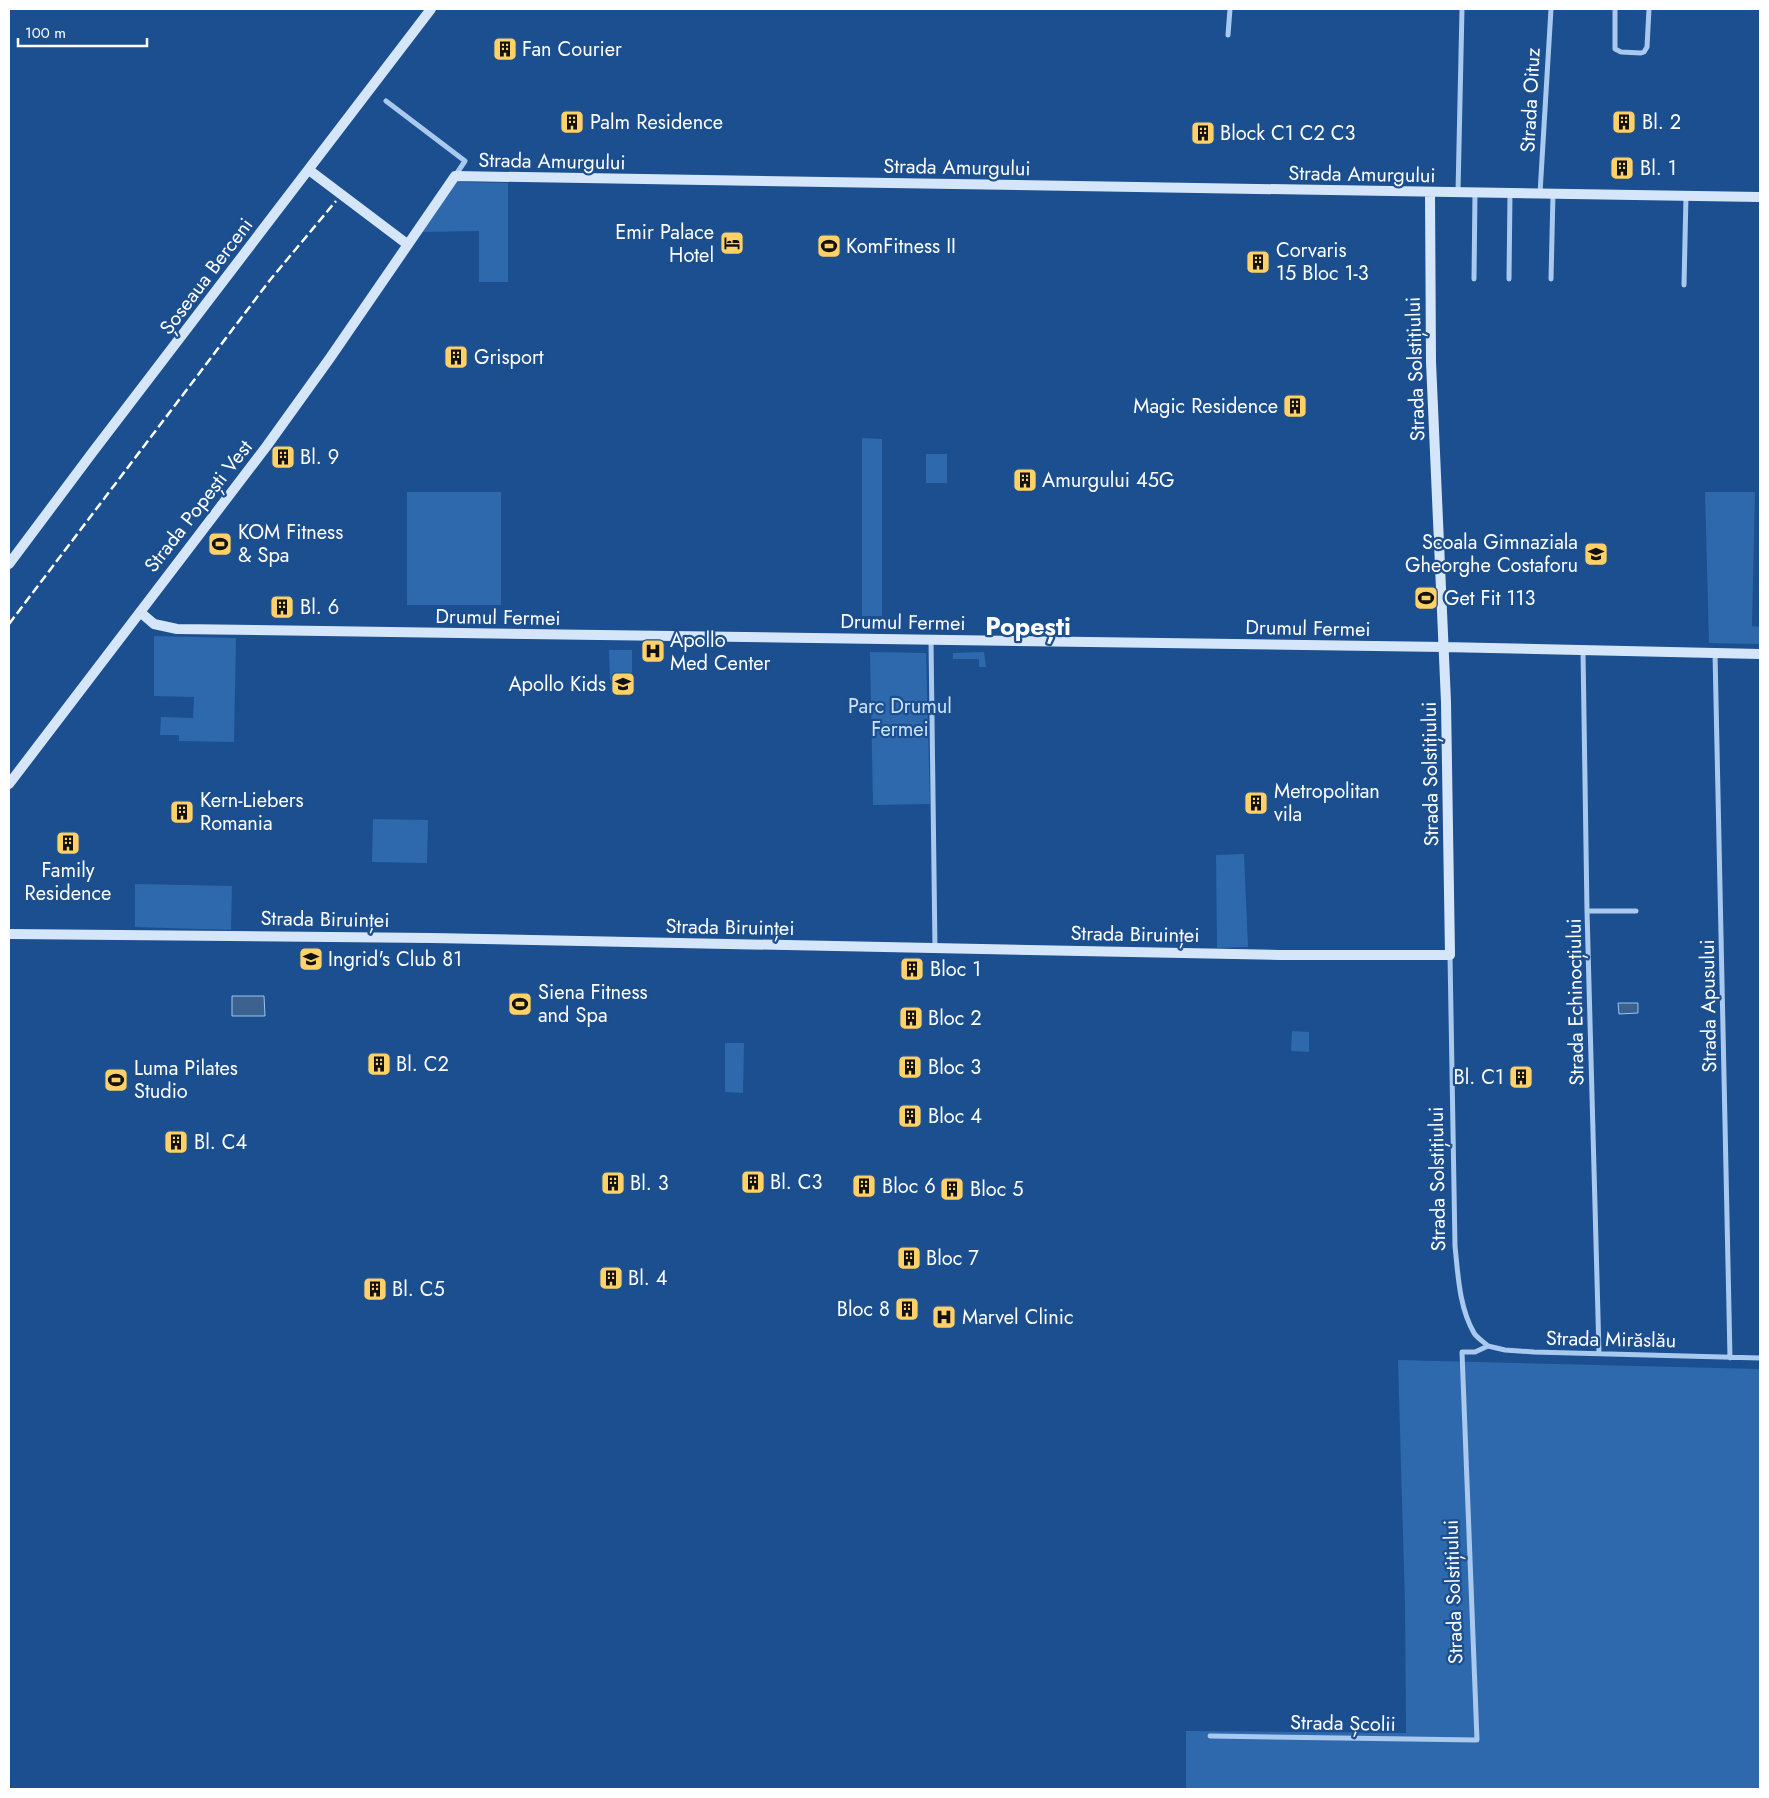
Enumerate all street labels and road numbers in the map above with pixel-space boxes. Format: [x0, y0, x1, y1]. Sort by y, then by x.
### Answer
street label: Strada Oituz [1513, 47, 1548, 153]
street label: Strada Amurgului [478, 146, 626, 177]
street label: Strada Amurgului [883, 152, 1031, 183]
street label: Strada Amurgului [1288, 159, 1436, 190]
street label: Șoseaua Berceni [153, 212, 260, 341]
street label: Strada Solstițiului [1398, 296, 1433, 442]
street label: Strada Popești Vest [137, 434, 260, 579]
street label: Drumul Fermei [435, 602, 561, 633]
street label: Drumul Fermei [840, 607, 966, 638]
street label: Drumul Fermei [1245, 613, 1371, 644]
street label: Strada Solstițiului [1415, 701, 1446, 847]
street label: Strada Biruinței [260, 904, 390, 935]
street label: Strada Biruinței [665, 912, 795, 943]
street label: Strada Echinocțiului [1560, 918, 1591, 1086]
street label: Strada Biruinței [1070, 919, 1200, 950]
street label: Strada Apusului [1693, 939, 1724, 1073]
street label: Strada Solstițiului [1422, 1106, 1453, 1252]
street label: Strada Mirăslău [1546, 1324, 1676, 1355]
street label: Strada Solstițiului [1436, 1519, 1471, 1665]
street label: Strada Școlii [1290, 1708, 1396, 1739]

